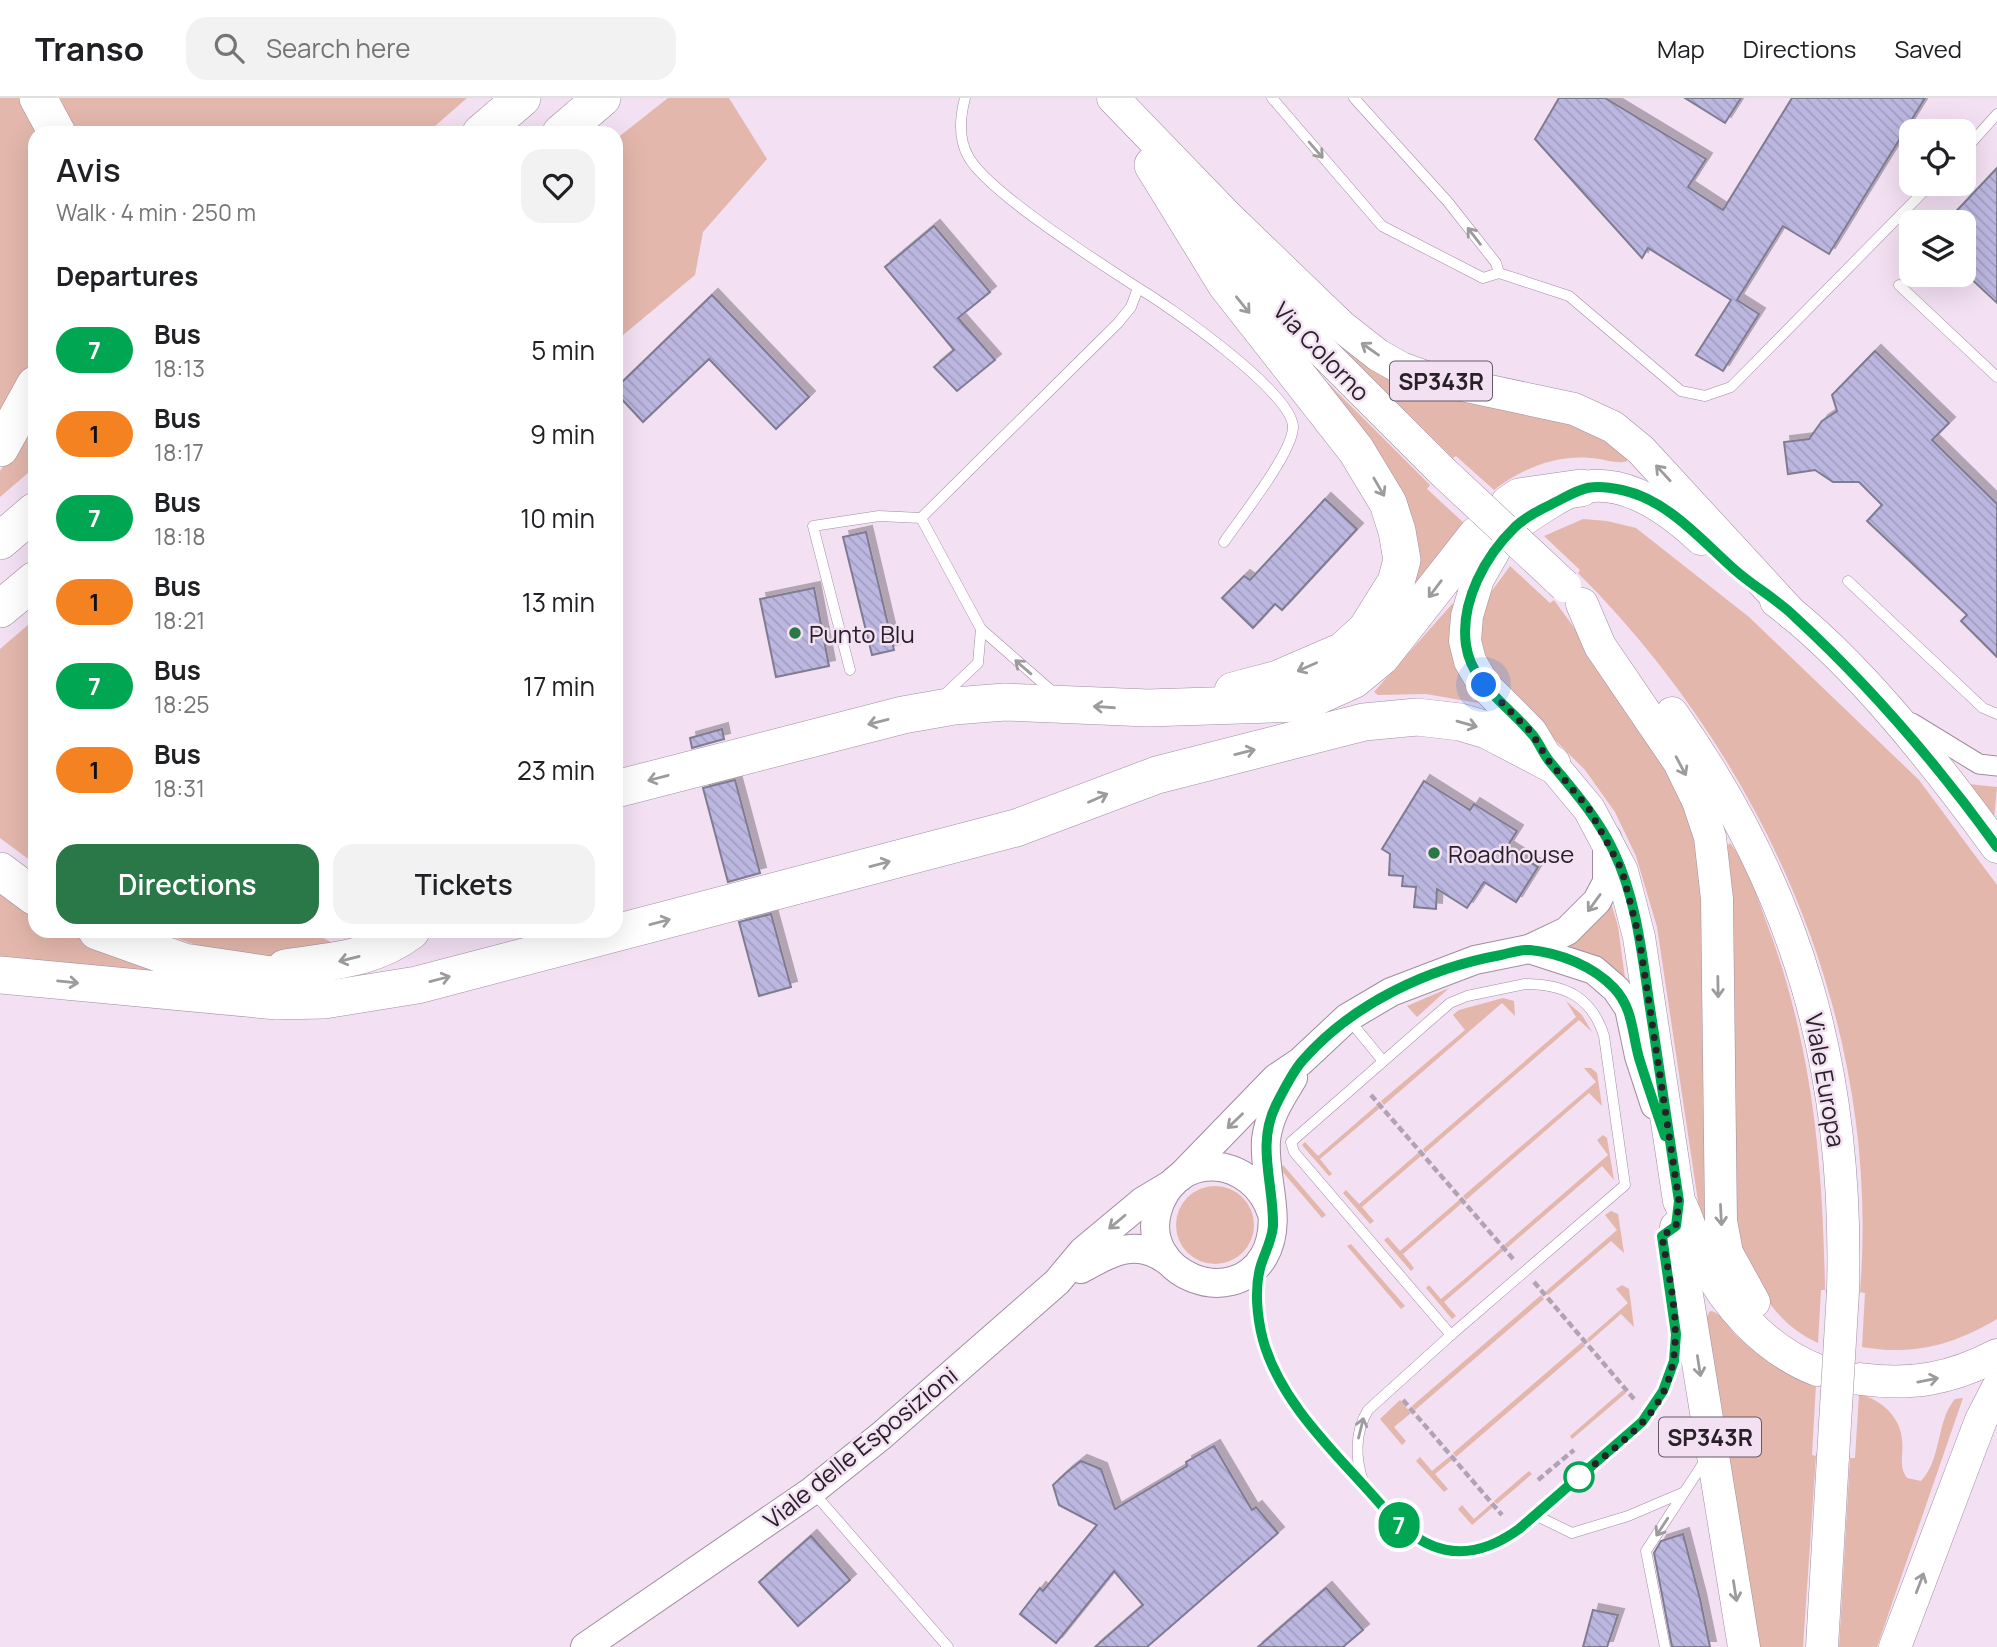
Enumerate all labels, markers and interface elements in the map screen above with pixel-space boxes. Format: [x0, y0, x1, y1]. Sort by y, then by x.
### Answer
search box [186, 17, 676, 80]
text: Transo [35, 26, 144, 71]
icon: search [210, 29, 248, 67]
text: Search here [266, 30, 411, 66]
text: Map [1657, 32, 1705, 65]
text: Directions [1743, 32, 1856, 65]
text: Saved [1894, 32, 1962, 65]
map controls [1899, 119, 1976, 287]
button: locate [1899, 119, 1976, 196]
one-way arrow [1308, 140, 1324, 158]
text: Avis [56, 147, 121, 192]
button: heart [521, 149, 595, 223]
text: Walk · 4 min · 250 m [56, 196, 256, 228]
button: layers [1899, 210, 1976, 287]
one-way arrow [1467, 227, 1482, 245]
text: Departures [56, 258, 198, 294]
street label: Via Colorno [1266, 294, 1378, 408]
one-way arrow [1235, 296, 1251, 314]
text: Bus [154, 316, 201, 352]
text: 5 min [531, 332, 595, 368]
text: 7 [88, 333, 101, 366]
one-way arrow [1361, 342, 1380, 356]
text: 18:13 [154, 352, 205, 384]
road number: SP343R [1390, 362, 1492, 400]
text: Bus [154, 400, 201, 436]
text: 9 min [530, 416, 595, 452]
text: 1 [89, 417, 100, 450]
text: 18:17 [154, 436, 204, 468]
one-way arrow [1655, 465, 1671, 483]
one-way arrow [1373, 476, 1386, 497]
text: Bus [154, 484, 201, 520]
text: 10 min [520, 500, 595, 536]
text: 7 [88, 501, 101, 534]
text: 18:18 [154, 520, 206, 552]
text: Bus [154, 568, 201, 604]
one-way arrow [1428, 580, 1443, 598]
text: 13 min [522, 584, 595, 620]
text: 1 [89, 585, 100, 618]
text: 18:21 [154, 604, 205, 636]
place label: Punto Blu [809, 617, 915, 650]
marker: Punto Blu [787, 625, 803, 641]
text: Bus [154, 652, 201, 688]
one-way arrow [1015, 659, 1033, 675]
one-way arrow [1297, 661, 1318, 674]
your location [1466, 667, 1501, 702]
text: 17 min [523, 668, 595, 704]
text: 7 [88, 669, 101, 702]
text: 18:25 [154, 688, 210, 720]
one-way arrow [1093, 700, 1116, 713]
one-way arrow [868, 716, 890, 729]
one-way arrow [1456, 719, 1478, 732]
text: Bus [154, 736, 201, 772]
one-way arrow [1233, 745, 1255, 758]
text: 23 min [517, 752, 595, 788]
text: 1 [89, 753, 100, 786]
one-way arrow [1675, 755, 1688, 776]
text: 18:31 [154, 772, 205, 804]
one-way arrow [647, 772, 670, 785]
one-way arrow [1086, 791, 1108, 804]
place label: Roadhouse [1448, 837, 1574, 870]
button: Directions [56, 844, 319, 924]
button: Tickets [333, 844, 595, 924]
marker: Roadhouse [1426, 845, 1442, 861]
one-way arrow [868, 857, 891, 870]
one-way arrow [1587, 893, 1601, 912]
one-way arrow [649, 914, 671, 927]
one-way arrow [339, 953, 361, 966]
one-way arrow [428, 972, 451, 985]
one-way arrow [1711, 975, 1725, 998]
one-way arrow [56, 976, 79, 989]
street label: Viale Europa [1798, 1010, 1854, 1150]
one-way arrow [1227, 1113, 1244, 1130]
one-way arrow [1715, 1203, 1728, 1226]
one-way arrow [1108, 1214, 1126, 1230]
one-way arrow [1693, 1354, 1706, 1377]
street label: Viale delle Esposizioni [756, 1358, 964, 1536]
one-way arrow [1916, 1373, 1939, 1387]
one-way arrow [1355, 1417, 1368, 1440]
road number: SP343R [1659, 1418, 1761, 1456]
unlabelled marker [1564, 1462, 1594, 1492]
line badge: 7 [1376, 1502, 1422, 1548]
text: 7 [1393, 1508, 1405, 1541]
one-way arrow [1654, 1517, 1669, 1536]
one-way arrow [1914, 1573, 1927, 1595]
one-way arrow [1729, 1579, 1742, 1602]

